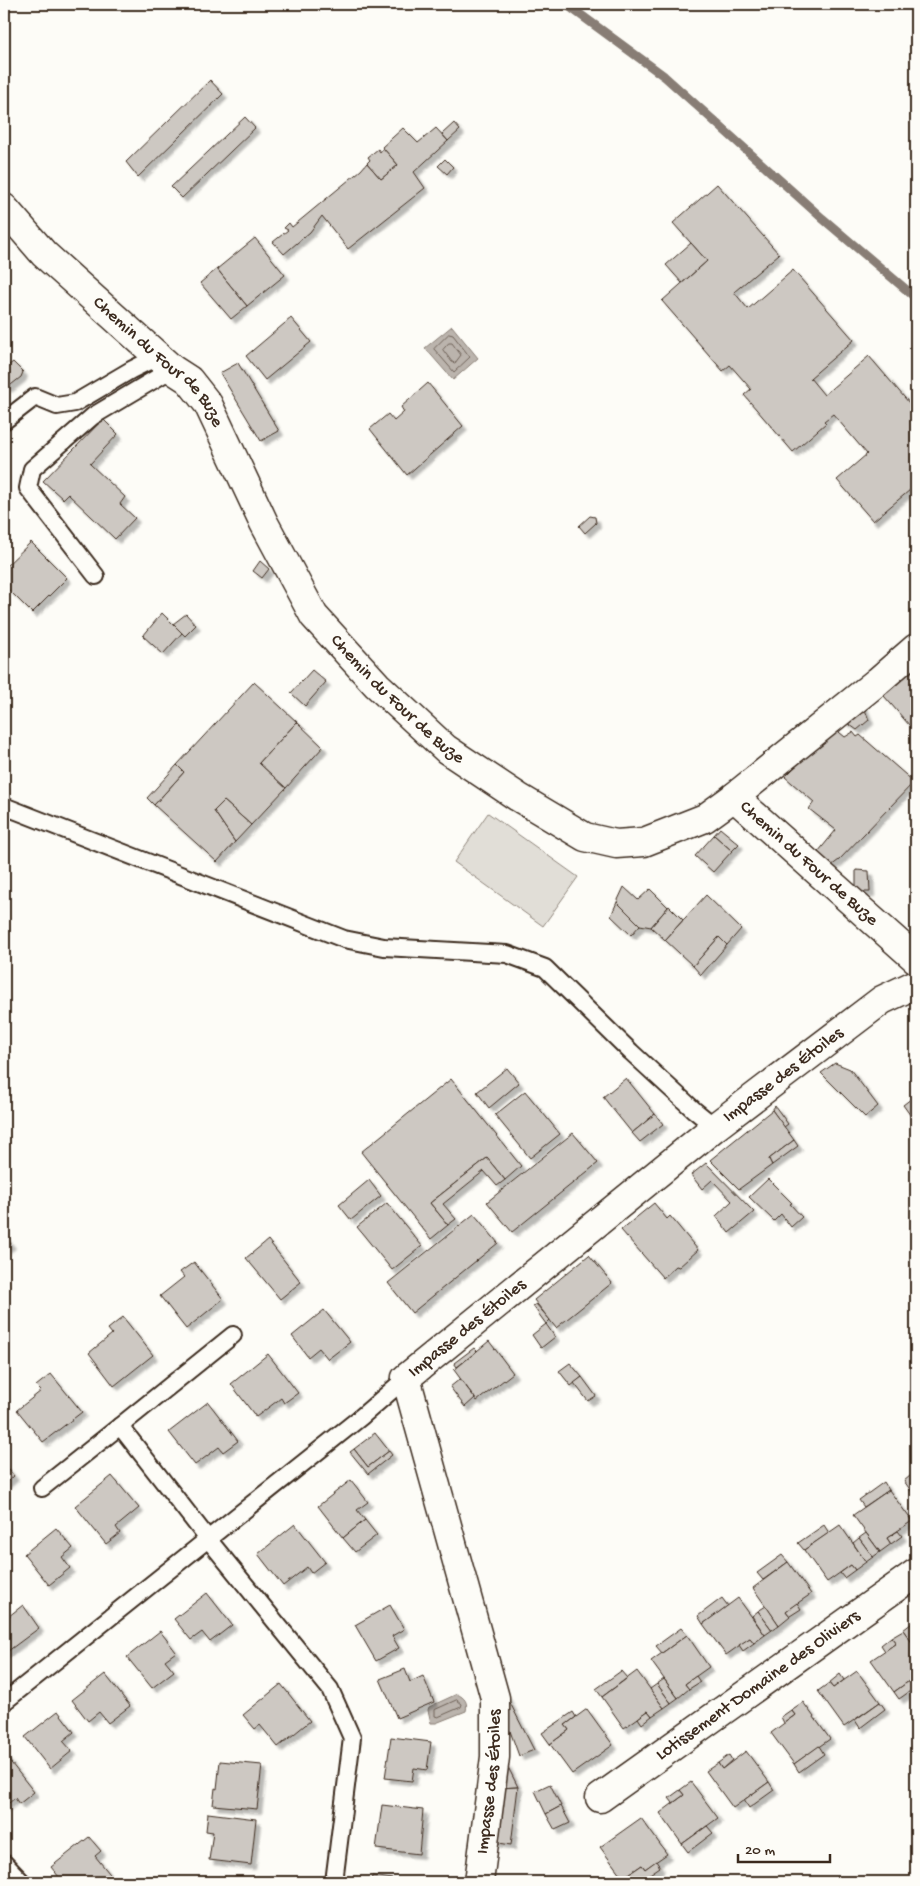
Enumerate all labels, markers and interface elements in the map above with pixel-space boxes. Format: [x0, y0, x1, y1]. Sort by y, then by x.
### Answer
street label: Chemin du Four de Buze [88, 292, 228, 431]
street label: Chemin du Four de Buze [326, 630, 469, 769]
street label: Chemin du Four de Buze [735, 796, 883, 931]
street label: Impasse des Étoiles [719, 1022, 849, 1127]
street label: Impasse des Étoiles [404, 1273, 531, 1382]
street label: Lotissement Domaine des Oliviers [652, 1605, 865, 1765]
street label: Impasse des Étoiles [472, 1708, 506, 1855]
scale bar [738, 1831, 830, 1863]
text: 20 m [745, 1842, 775, 1860]

